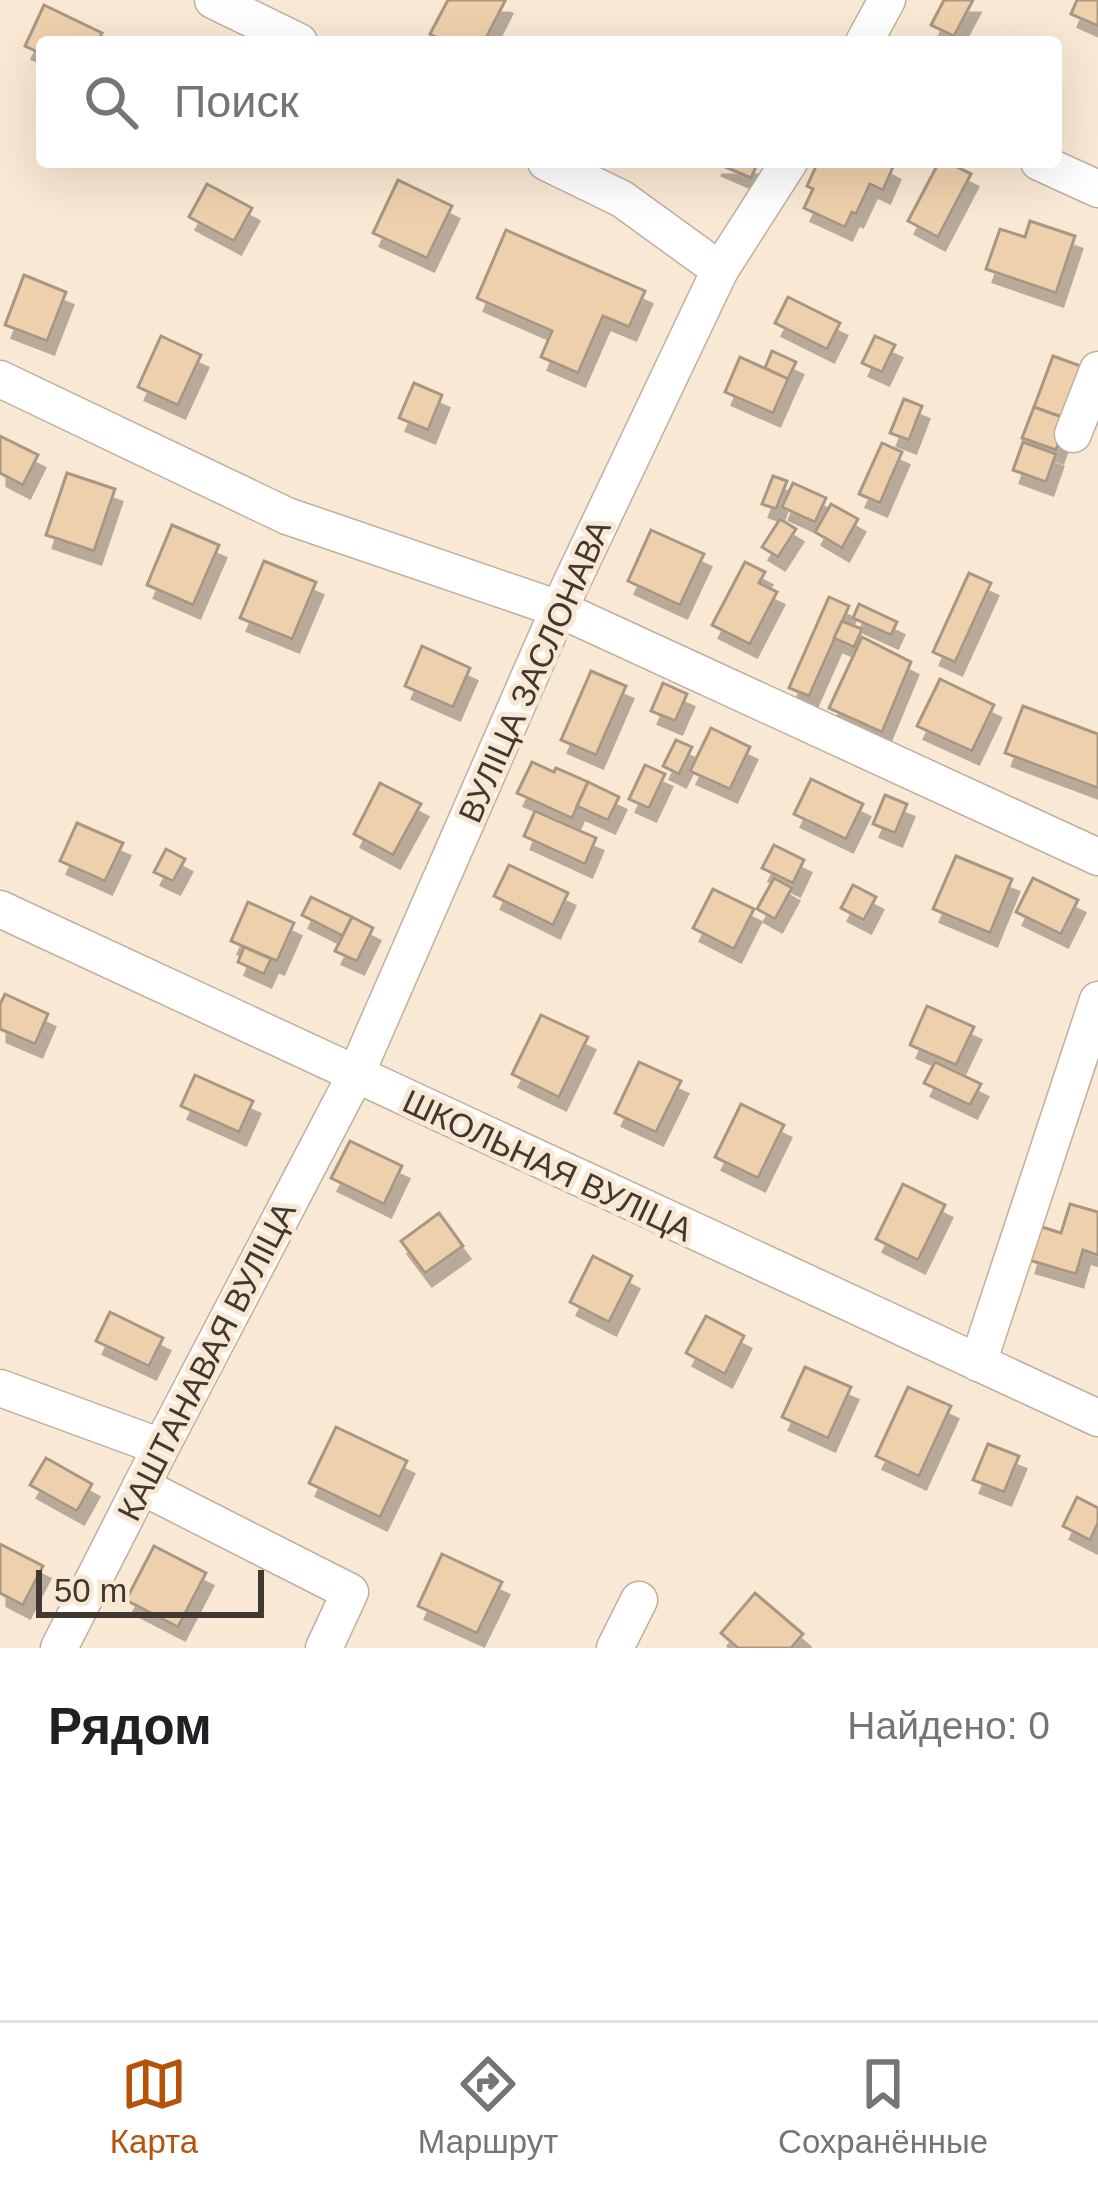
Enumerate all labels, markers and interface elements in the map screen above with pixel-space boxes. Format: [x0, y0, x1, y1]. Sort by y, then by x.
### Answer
search box [36, 36, 1062, 168]
icon: search [78, 69, 144, 135]
text: Поиск [174, 76, 299, 127]
street label: ВУЛІЦА ЗАСЛОНАВА [451, 514, 618, 828]
street label: ШКОЛЬНАЯ ВУЛІЦА [397, 1082, 698, 1249]
street label: КАШТАНАВАЯ ВУЛІЦА [110, 1196, 303, 1527]
scale bar [36, 1564, 264, 1617]
text: 50 m [54, 1572, 127, 1609]
text: Рядом [48, 1698, 212, 1755]
text: Найдено: 0 [847, 1704, 1050, 1747]
tab: Карта [110, 2051, 198, 2161]
tab: Маршрут [418, 2051, 558, 2161]
tab: Сохранённые [778, 2051, 988, 2161]

